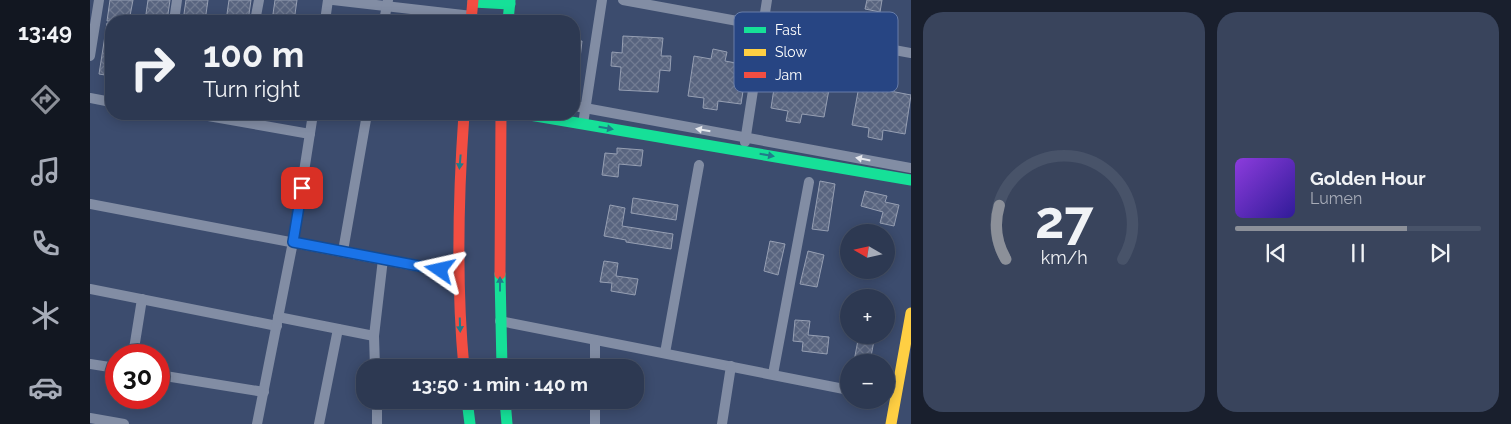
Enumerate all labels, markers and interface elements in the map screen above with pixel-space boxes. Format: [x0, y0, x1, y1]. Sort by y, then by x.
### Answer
legend [734, 12, 898, 92]
text: 13:49 [18, 19, 72, 45]
text: Fast [775, 22, 802, 38]
text: 100 m [203, 34, 304, 75]
icon: right [120, 35, 185, 100]
text: Slow [775, 44, 807, 60]
text: Jam [775, 67, 802, 83]
text: Turn right [203, 76, 300, 102]
icon: directions [28, 82, 63, 117]
one-way arrow [599, 124, 615, 132]
one-way arrow [695, 125, 711, 133]
one-way arrow [759, 151, 775, 159]
icon: music [28, 154, 63, 189]
one-way arrow [455, 155, 463, 171]
one-way arrow [855, 155, 871, 163]
pin [281, 167, 323, 209]
text: Golden Hour [1310, 167, 1426, 189]
icon: arrive [288, 174, 316, 202]
text: 27 [1035, 189, 1094, 250]
text: Lumen [1310, 189, 1362, 208]
north arrow [840, 224, 895, 279]
map controls [840, 224, 895, 409]
icon: phone [28, 226, 63, 261]
icon: previous [1262, 239, 1290, 267]
icon: pause [1344, 239, 1372, 267]
icon: next [1426, 239, 1454, 267]
position arrow [413, 243, 465, 295]
text: km/h [1040, 247, 1088, 268]
one-way arrow [496, 276, 504, 292]
button: + [840, 289, 895, 344]
icon: climate [28, 298, 63, 333]
one-way arrow [456, 317, 464, 333]
speed limit sign: 30 [105, 344, 170, 409]
button: − [840, 354, 895, 409]
icon: car [28, 370, 63, 405]
text: 13:50 · 1 min · 140 m [412, 373, 588, 395]

